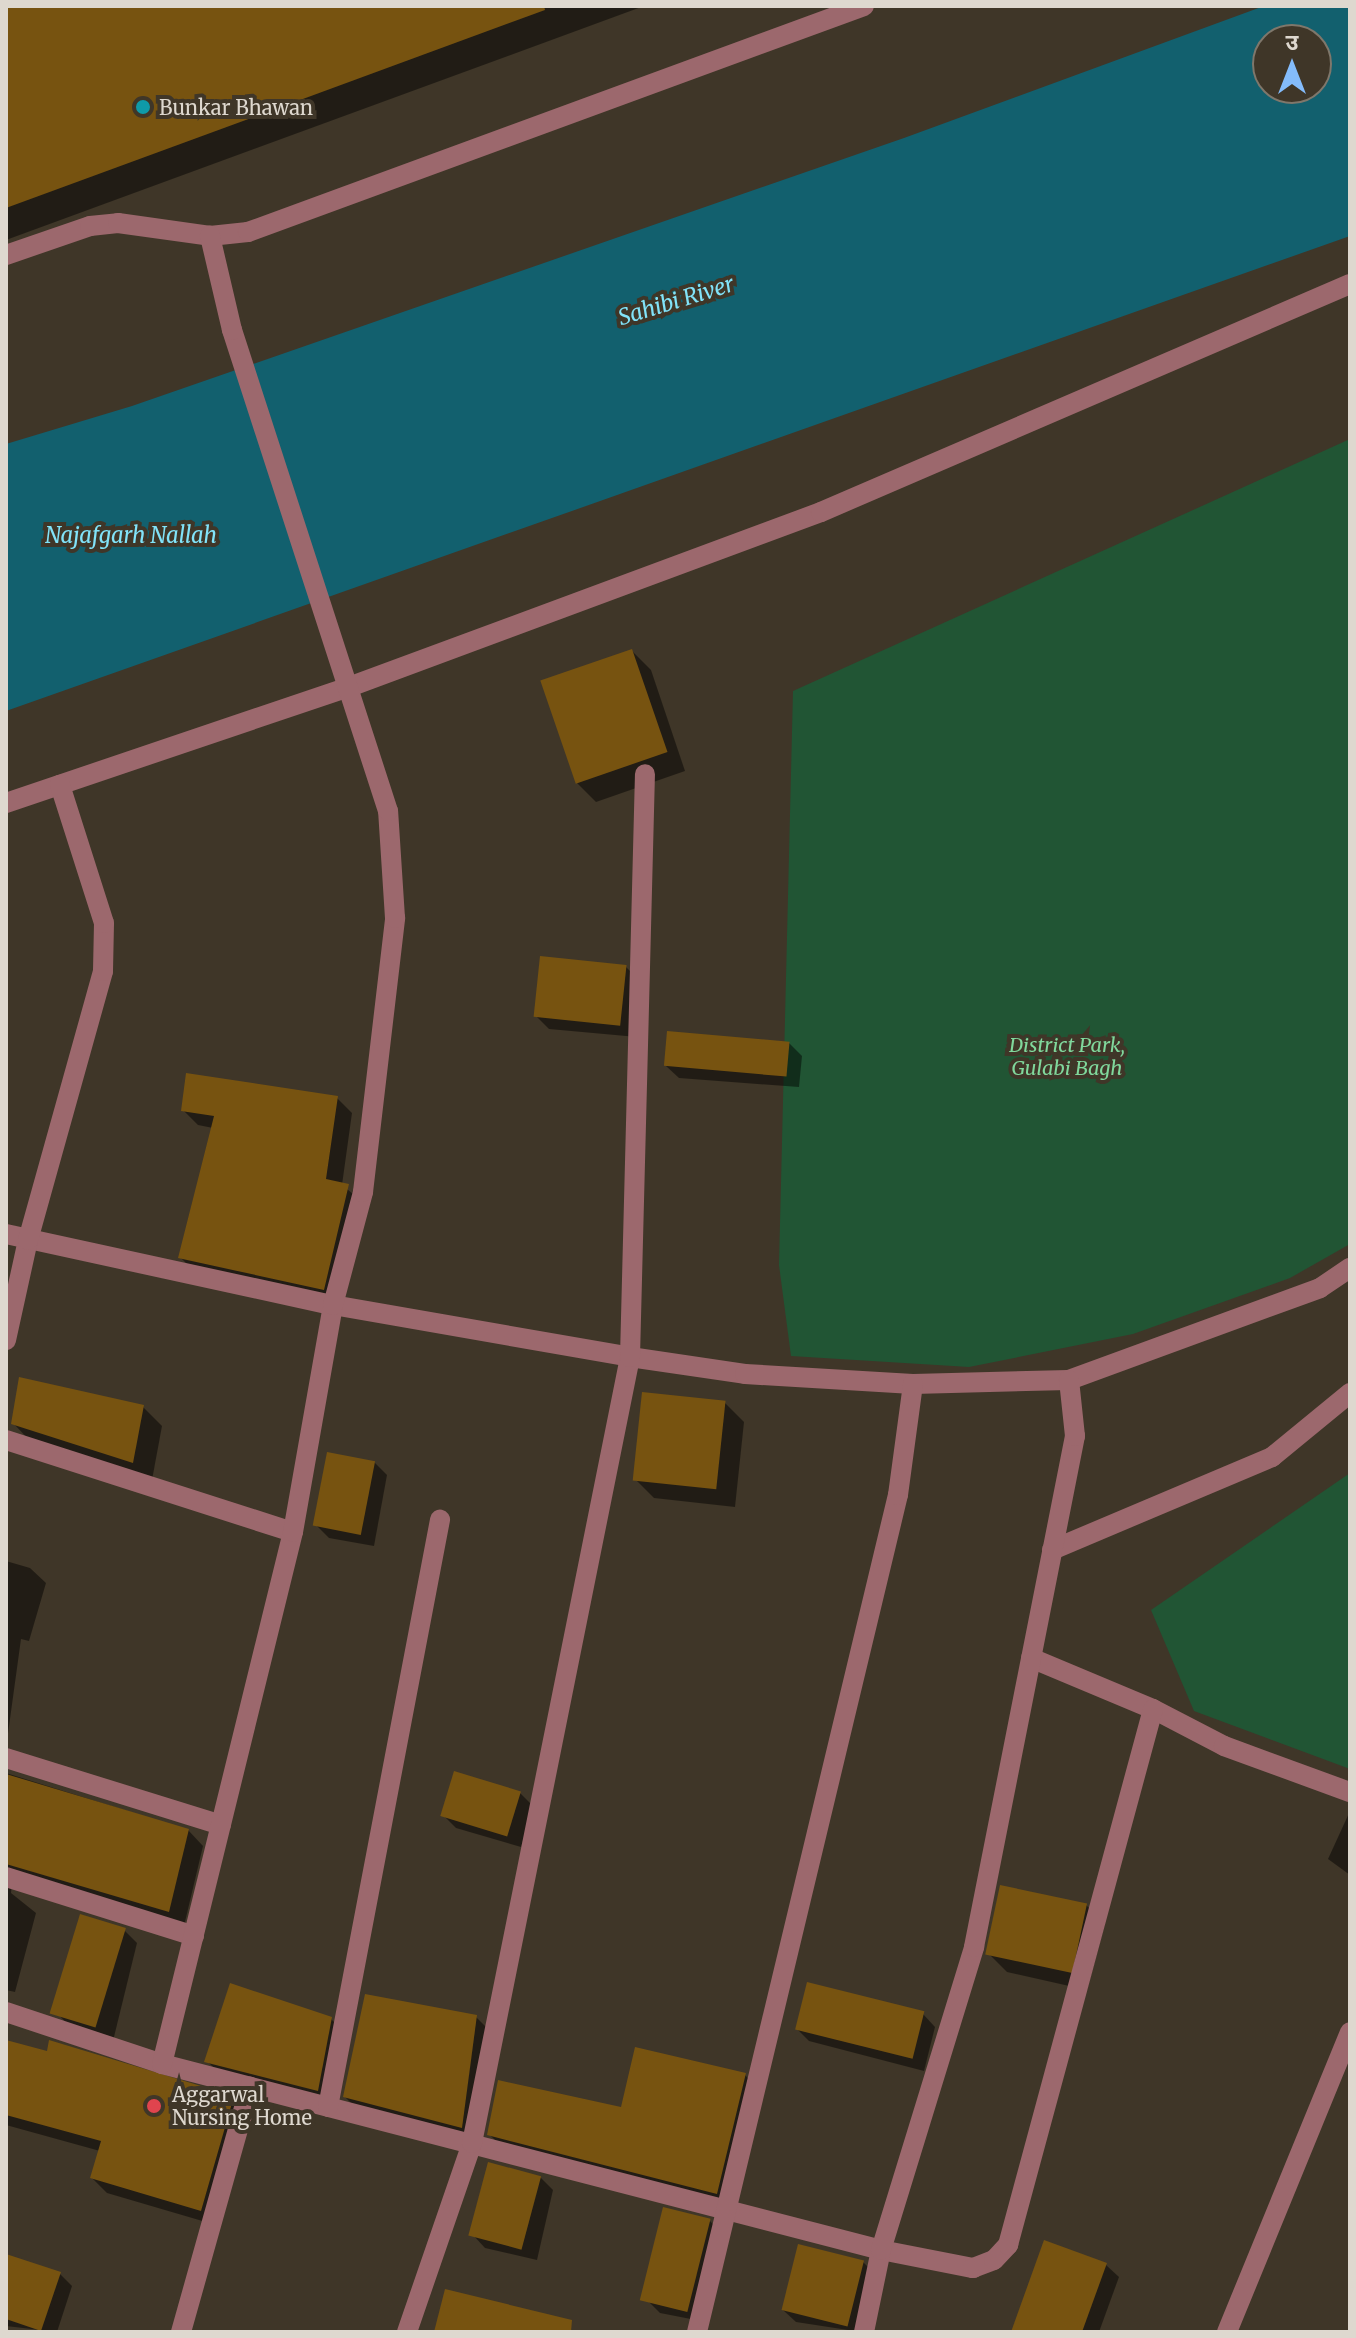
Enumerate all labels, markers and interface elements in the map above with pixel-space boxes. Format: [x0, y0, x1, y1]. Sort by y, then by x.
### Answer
north arrow [1252, 24, 1332, 104]
text: उ [1286, 28, 1298, 56]
place label: Bunkar Bhawan [159, 95, 313, 119]
marker: Bunkar Bhawan [134, 98, 152, 116]
water label: Sahibi River [615, 271, 737, 331]
water label: Najafgarh Nallah [45, 523, 217, 549]
park label: District Park, Gulabi Bagh [1009, 1033, 1125, 1080]
place label: Aggarwal Nursing Home [172, 2082, 312, 2129]
marker: Aggarwal Nursing Home [143, 2095, 165, 2117]

